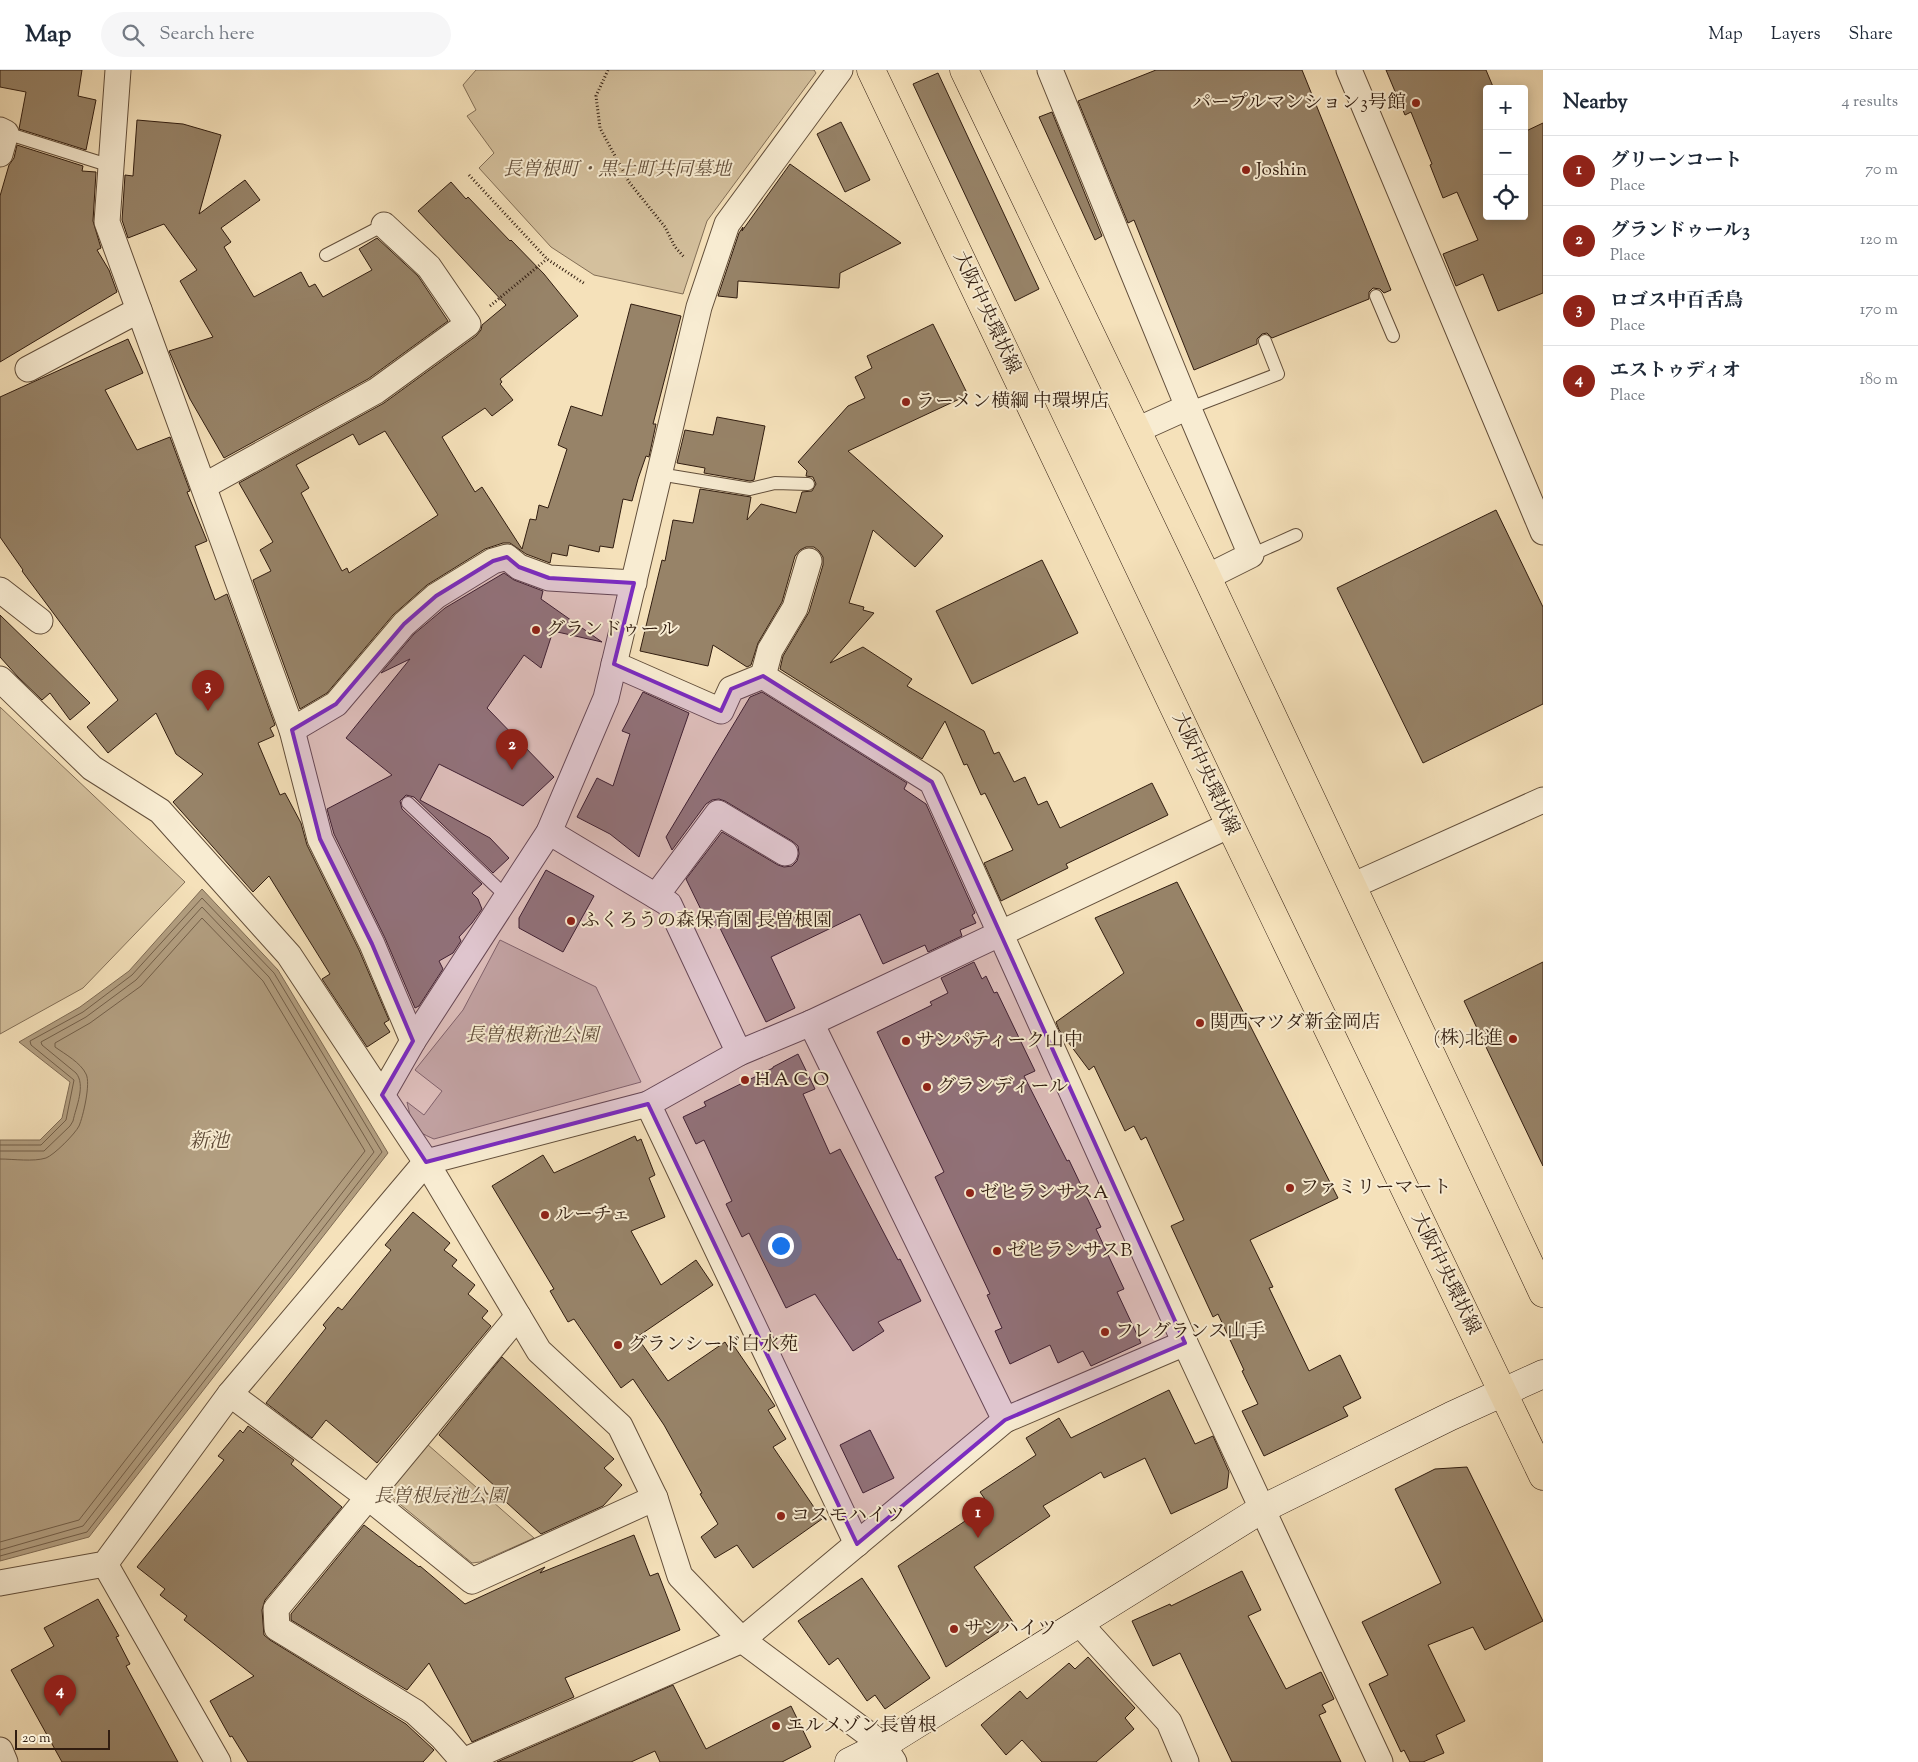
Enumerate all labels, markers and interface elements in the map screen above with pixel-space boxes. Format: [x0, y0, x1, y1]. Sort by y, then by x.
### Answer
search box [101, 12, 451, 57]
text: Map [25, 18, 71, 52]
icon: search [119, 21, 147, 49]
text: Search here [159, 21, 255, 48]
text: Map [1708, 22, 1743, 48]
text: Layers [1771, 22, 1821, 48]
text: Share [1849, 22, 1893, 48]
map controls [1483, 85, 1528, 220]
button: + [1483, 85, 1528, 130]
text: Nearby [1563, 88, 1628, 118]
place label: パープルマンション3号館 [1192, 90, 1406, 117]
text: 4 results [1842, 91, 1898, 114]
marker: パープルマンション3号館 [1410, 97, 1422, 109]
button: − [1483, 130, 1528, 175]
text: グリーンコート [1610, 148, 1743, 175]
park label: 長曽根町・黒土町共同墓地 [503, 157, 733, 184]
place label: Joshin [1255, 157, 1307, 184]
text: 1 [1576, 159, 1582, 182]
text: 70 m [1865, 159, 1898, 182]
marker: Joshin [1240, 164, 1252, 176]
button: locate [1483, 175, 1528, 220]
text: Place [1610, 175, 1645, 198]
text: グランドゥール3 [1610, 218, 1750, 245]
text: 2 [1575, 229, 1583, 252]
text: 120 m [1860, 229, 1898, 252]
text: Place [1610, 245, 1645, 268]
street label: 大阪中央環状線 [946, 247, 1026, 379]
text: ロゴス中百舌鳥 [1610, 288, 1743, 315]
text: 3 [1576, 299, 1582, 322]
text: 170 m [1860, 299, 1898, 322]
text: Place [1610, 315, 1645, 338]
text: エストゥディオ [1610, 358, 1741, 385]
text: 4 [1575, 369, 1583, 392]
text: 180 m [1859, 369, 1898, 392]
text: Place [1610, 385, 1645, 408]
place label: ラーメン横綱 中環堺店 [916, 389, 1109, 416]
marker: ラーメン横綱 中環堺店 [900, 396, 912, 408]
place label: グランドゥール [546, 617, 678, 644]
marker: グランドゥール [530, 624, 542, 636]
pin: 3 [192, 670, 224, 711]
street label: 大阪中央環状線 [1165, 708, 1245, 840]
pin: 2 [496, 729, 528, 770]
place label: ふくろうの森保育園 長曽根園 [581, 908, 832, 935]
marker: ふくろうの森保育園 長曽根園 [565, 915, 577, 927]
place label: 関西マツダ新金岡店 [1210, 1010, 1380, 1037]
marker: 関西マツダ新金岡店 [1194, 1017, 1206, 1029]
park label: 長曽根新池公園 [465, 1023, 601, 1050]
place label: (株)北進 [1434, 1026, 1503, 1053]
place label: サンパティーク山中 [916, 1028, 1083, 1055]
marker: (株)北進 [1507, 1033, 1519, 1045]
marker: サンパティーク山中 [900, 1035, 912, 1047]
place label: H A C O [755, 1067, 829, 1094]
marker: H A C O [739, 1074, 751, 1086]
place label: グランディール [937, 1074, 1068, 1101]
marker: グランディール [921, 1081, 933, 1093]
water label: 新池 [189, 1128, 231, 1157]
place label: ファミリーマート [1300, 1175, 1452, 1202]
place label: ゼヒランサスA [980, 1180, 1109, 1207]
marker: ファミリーマート [1284, 1182, 1296, 1194]
marker: ゼヒランサスA [964, 1187, 976, 1199]
place label: ルーチェ [555, 1202, 630, 1229]
street label: 大阪中央環状線 [1404, 1208, 1486, 1340]
marker: ルーチェ [539, 1209, 551, 1221]
your location [768, 1233, 794, 1259]
place label: ゼヒランサスB [1007, 1238, 1132, 1265]
marker: ゼヒランサスB [991, 1245, 1003, 1257]
place label: フレグランス山手 [1115, 1319, 1265, 1346]
marker: フレグランス山手 [1099, 1326, 1111, 1338]
place label: グランシード白水苑 [628, 1332, 799, 1359]
marker: グランシード白水苑 [612, 1339, 624, 1351]
park label: 長曽根辰池公園 [373, 1484, 509, 1511]
pin: 1 [962, 1497, 994, 1538]
place label: コスモハイツ [791, 1503, 905, 1530]
marker: コスモハイツ [775, 1510, 787, 1522]
place label: サンハイツ [964, 1616, 1057, 1643]
marker: サンハイツ [948, 1623, 960, 1635]
pin: 4 [44, 1675, 76, 1716]
place label: エルメゾン長曽根 [786, 1713, 937, 1740]
marker: エルメゾン長曽根 [770, 1720, 782, 1732]
scale bar [15, 1727, 110, 1750]
text: 20 m [22, 1729, 51, 1749]

